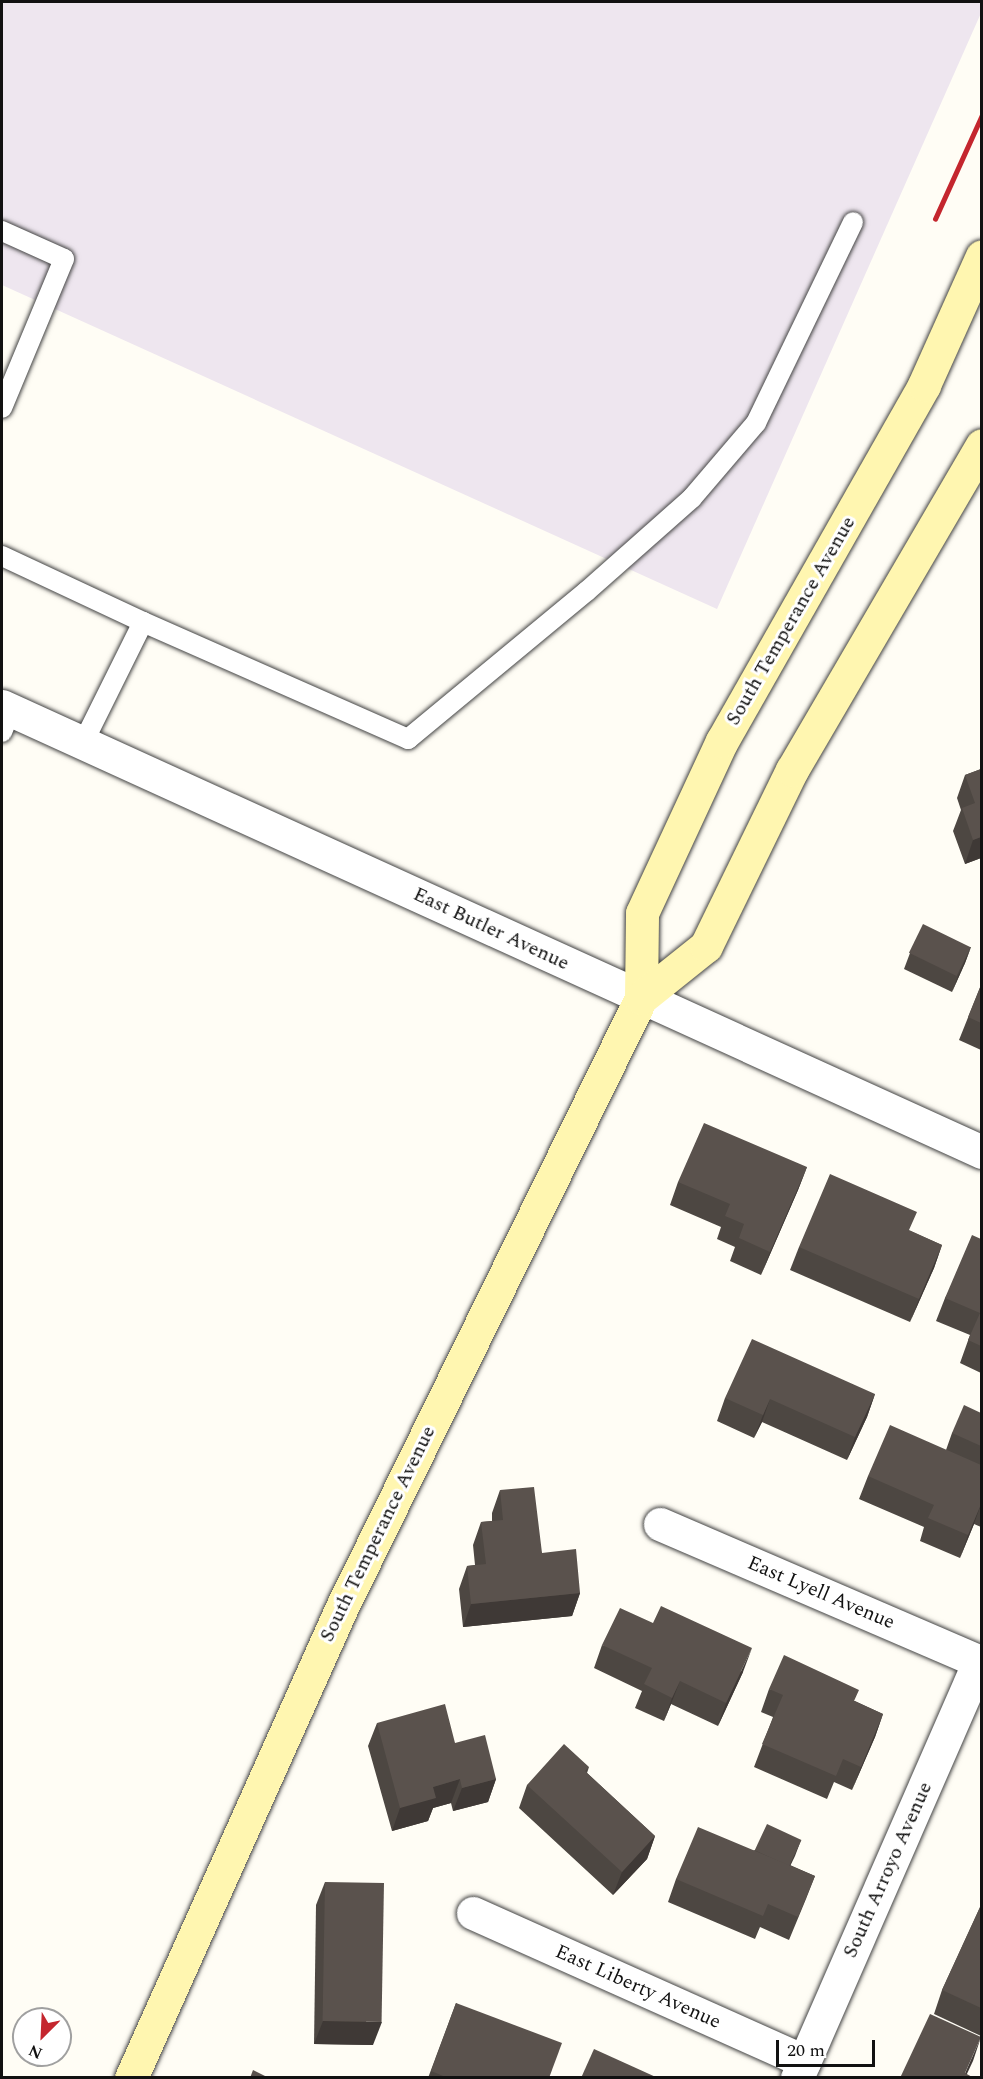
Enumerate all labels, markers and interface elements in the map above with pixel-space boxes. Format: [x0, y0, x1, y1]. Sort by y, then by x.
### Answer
street label: South Temperance Avenue [721, 512, 861, 730]
street label: East Butler Avenue [409, 882, 573, 976]
street label: South Temperance Avenue [315, 1422, 441, 1646]
street label: East Lyell Avenue [744, 1551, 898, 1635]
street label: South Arroyo Avenue [838, 1778, 938, 1962]
street label: East Liberty Avenue [551, 1940, 725, 2034]
north arrow [12, 2007, 72, 2067]
scale bar [779, 2028, 878, 2066]
text: 20 m [787, 2037, 825, 2064]
text: N [25, 2038, 46, 2065]

